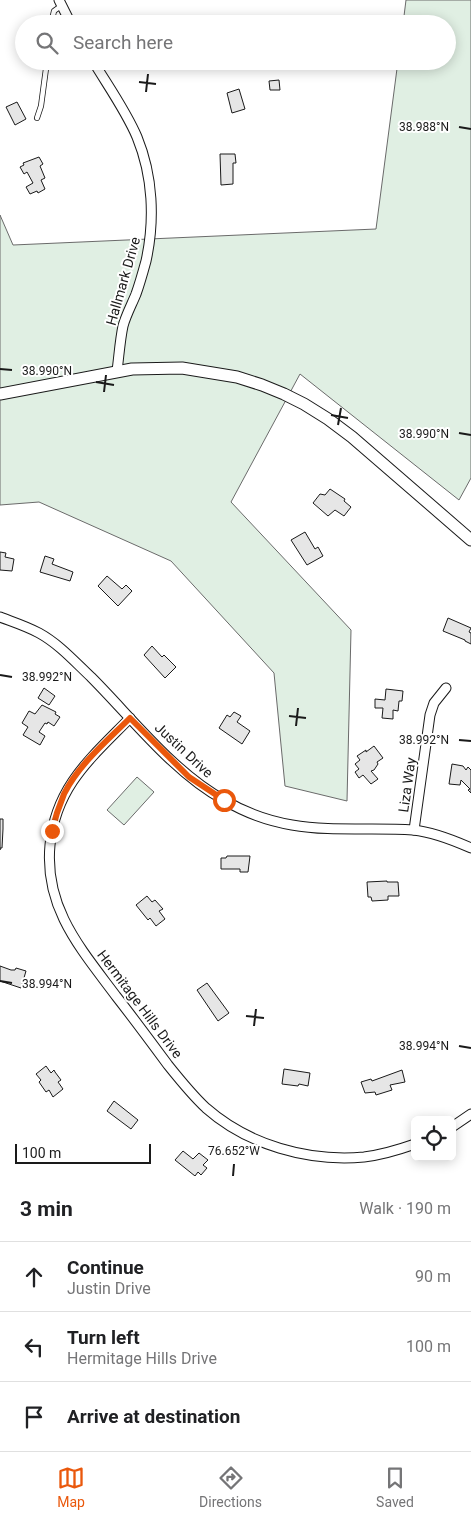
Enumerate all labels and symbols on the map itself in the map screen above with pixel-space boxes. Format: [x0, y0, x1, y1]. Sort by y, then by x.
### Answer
text: 38.988°N [399, 120, 449, 134]
street label: Hallmark Drive [103, 235, 143, 327]
text: 38.990°N [22, 364, 72, 378]
text: 38.990°N [399, 427, 449, 441]
text: 38.992°N [22, 670, 72, 684]
street label: Justin Drive [152, 719, 216, 781]
text: 38.992°N [399, 733, 449, 747]
street label: Liza Way [395, 756, 419, 814]
route start [213, 789, 236, 812]
route end [41, 820, 64, 843]
street label: Hermitage Hills Drive [94, 947, 186, 1061]
text: 38.994°N [22, 977, 72, 991]
text: 38.994°N [399, 1039, 449, 1053]
scale bar [15, 1141, 151, 1164]
text: 76.652°W [208, 1144, 260, 1158]

